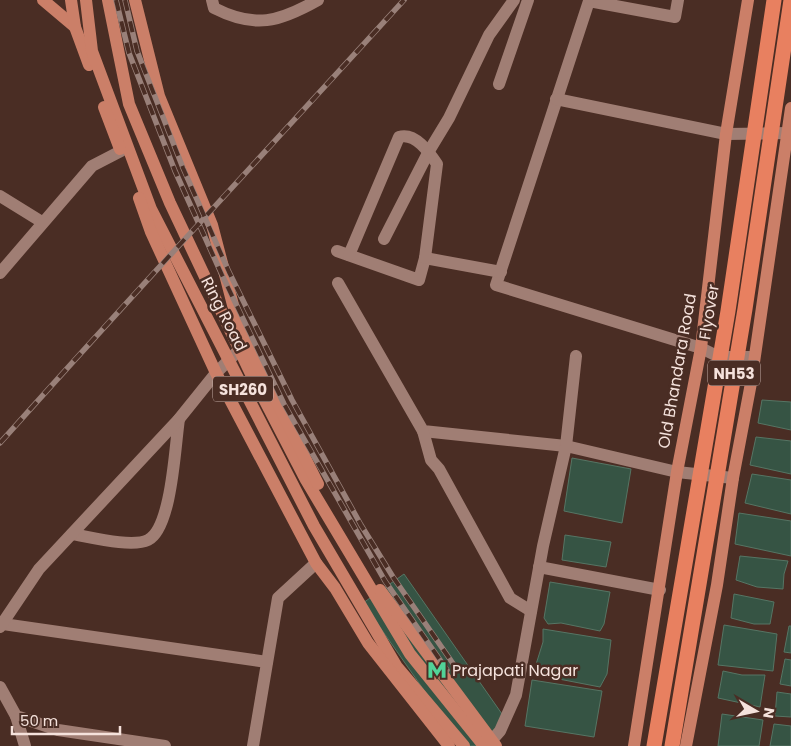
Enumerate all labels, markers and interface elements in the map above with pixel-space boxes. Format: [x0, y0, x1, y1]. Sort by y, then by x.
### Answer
street label: Ring Road [195, 273, 253, 355]
street label: Flyover [693, 282, 725, 342]
street label: Old Bhandara Road [652, 292, 702, 450]
road number: NH53 [708, 360, 760, 386]
road number: SH260 [213, 376, 273, 402]
metro station icon: Prajapati Nagar [426, 659, 448, 681]
place label: Prajapati Nagar [452, 659, 578, 682]
north arrow [731, 686, 781, 736]
scale bar [12, 704, 120, 736]
text: N [758, 706, 780, 720]
text: 50 m [20, 710, 58, 731]

